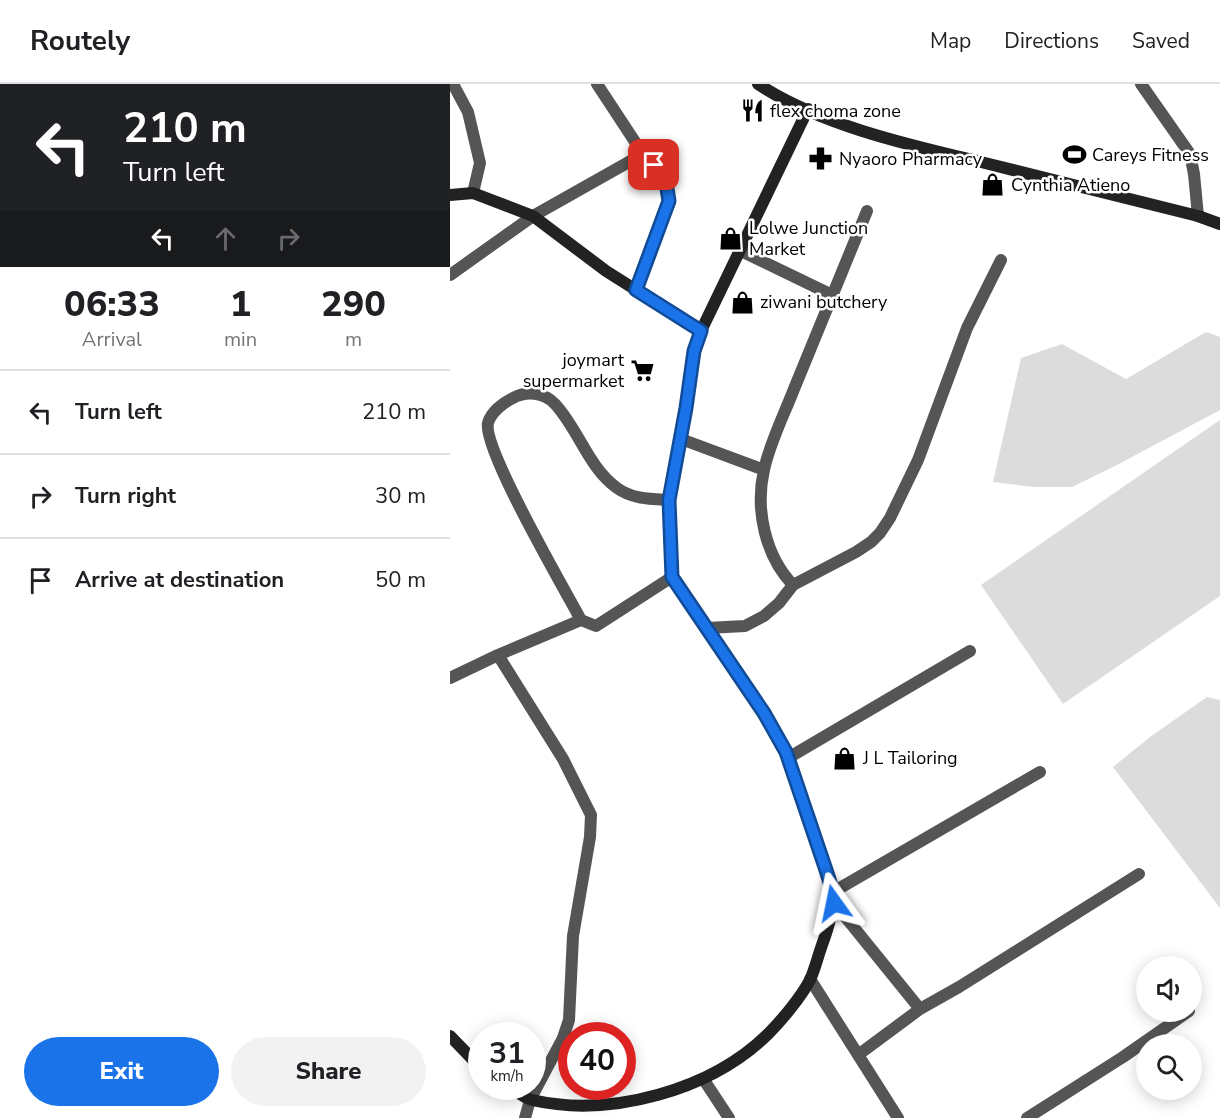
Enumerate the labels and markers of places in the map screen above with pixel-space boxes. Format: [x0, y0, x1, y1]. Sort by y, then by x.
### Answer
restaurant icon: flex choma zone [739, 98, 765, 124]
place label: flex choma zone [770, 99, 901, 123]
pin [628, 139, 679, 190]
sports icon: Careys Fitness [1061, 142, 1087, 168]
place label: Careys Fitness [1092, 143, 1209, 167]
pharmacy icon: Nyaoro Pharmacy [808, 146, 834, 172]
place label: Nyaoro Pharmacy [839, 147, 983, 171]
shop icon: Cynthia Atieno [980, 172, 1006, 198]
place label: Cynthia Atieno [1011, 173, 1130, 197]
place label: Lolwe Junction Market [749, 216, 868, 261]
shop icon: Lolwe Junction Market [718, 225, 744, 251]
shop icon: ziwani butchery [729, 289, 755, 315]
place label: ziwani butchery [760, 290, 888, 314]
place label: joymart supermarket [523, 348, 625, 393]
supermarket icon: joymart supermarket [629, 357, 655, 383]
shop icon: J L Tailoring [832, 745, 858, 771]
place label: J L Tailoring [862, 746, 958, 770]

